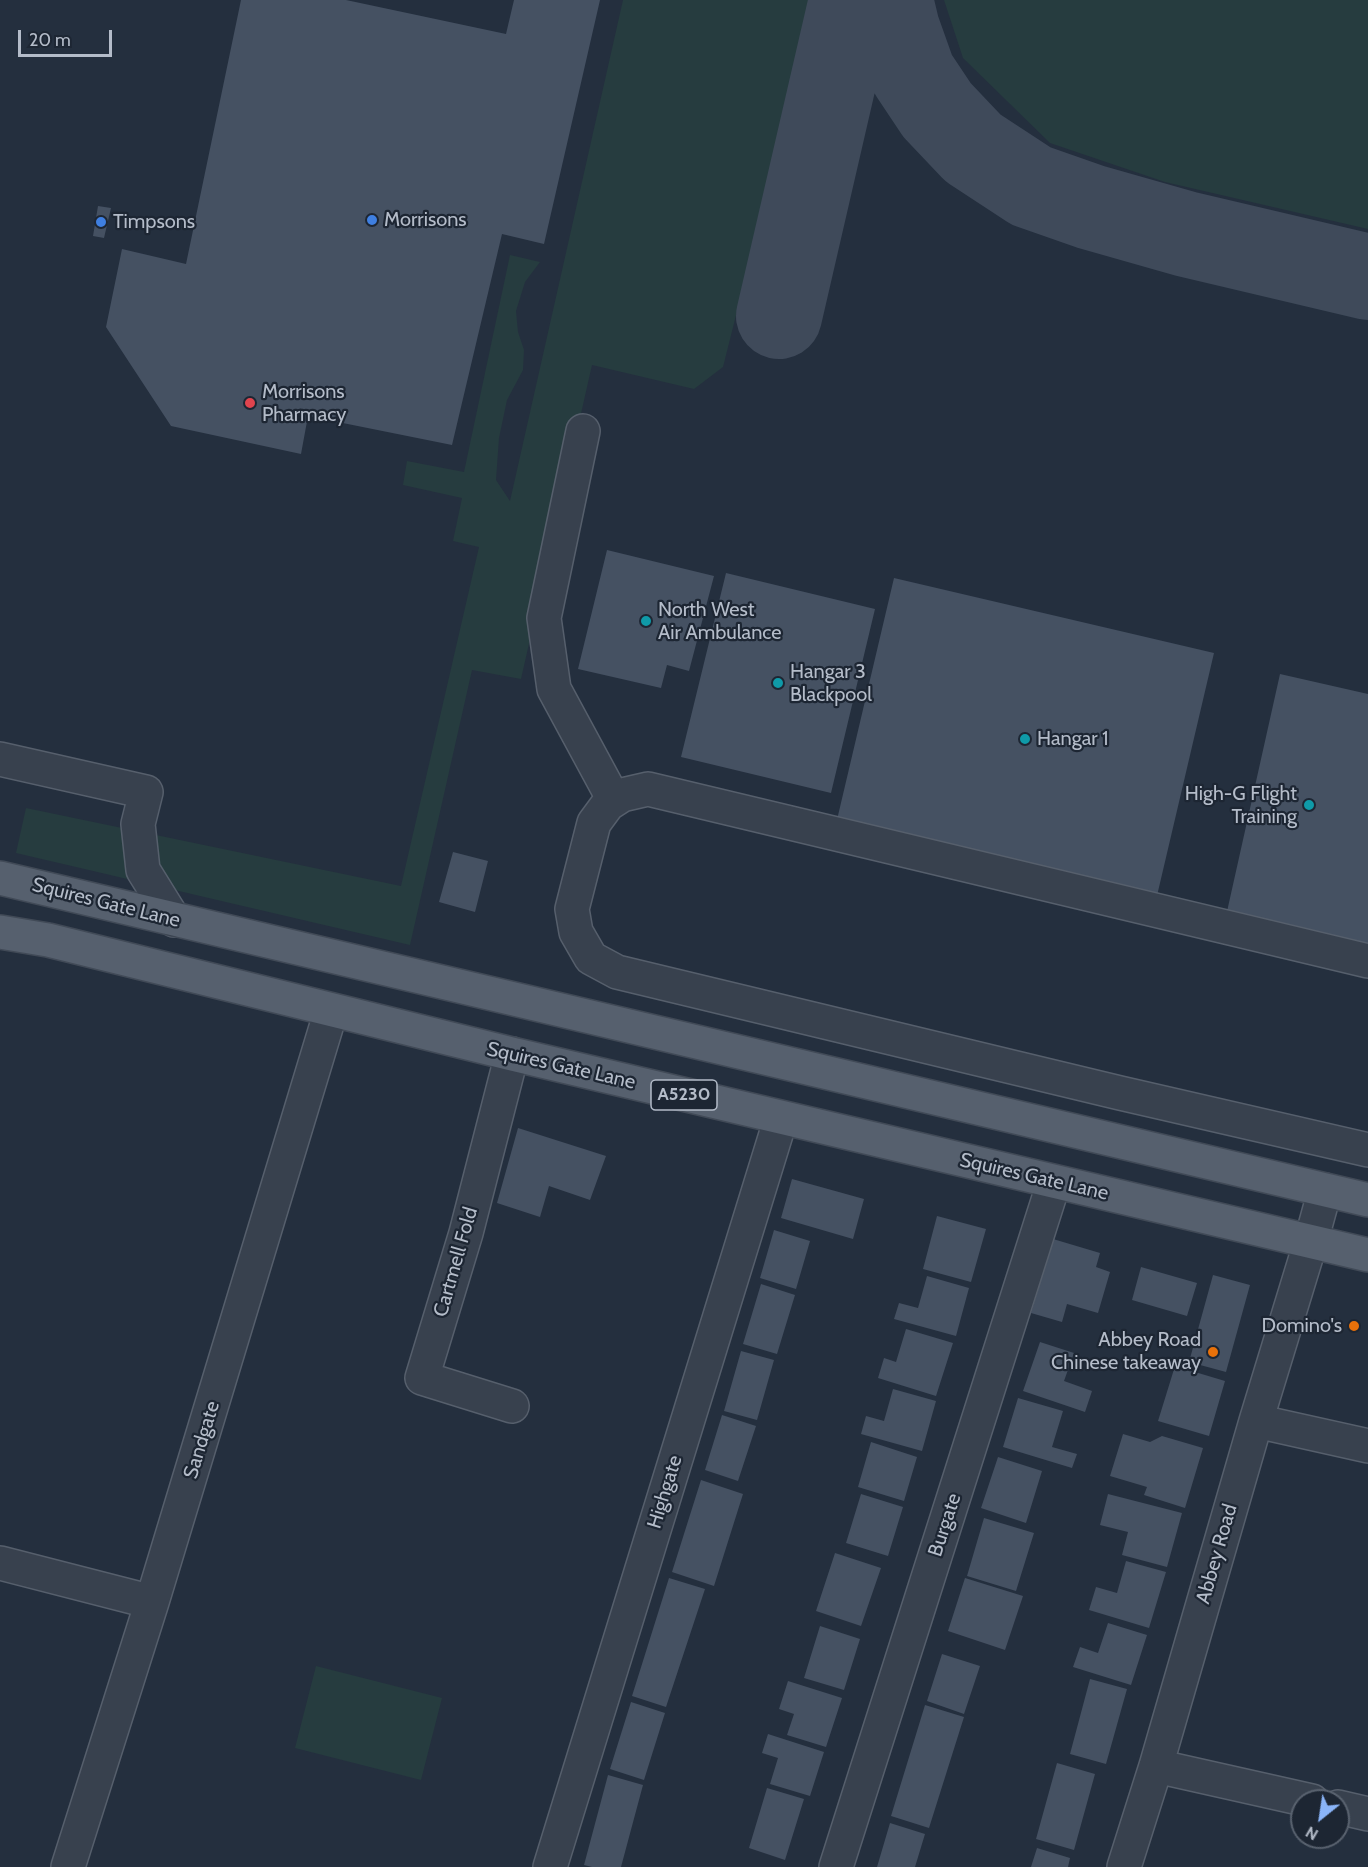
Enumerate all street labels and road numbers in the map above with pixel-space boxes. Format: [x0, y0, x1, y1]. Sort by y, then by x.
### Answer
street label: Squires Gate Lane [29, 873, 183, 933]
street label: Squires Gate Lane [484, 1037, 638, 1095]
road number: A5230 [651, 1080, 717, 1110]
street label: Squires Gate Lane [957, 1148, 1111, 1206]
street label: Cartmell Fold [429, 1204, 483, 1320]
street label: Sandgate [179, 1398, 225, 1482]
street label: Highgate [643, 1453, 687, 1531]
street label: Burgate [924, 1490, 966, 1560]
street label: Abbey Road [1191, 1501, 1243, 1607]

